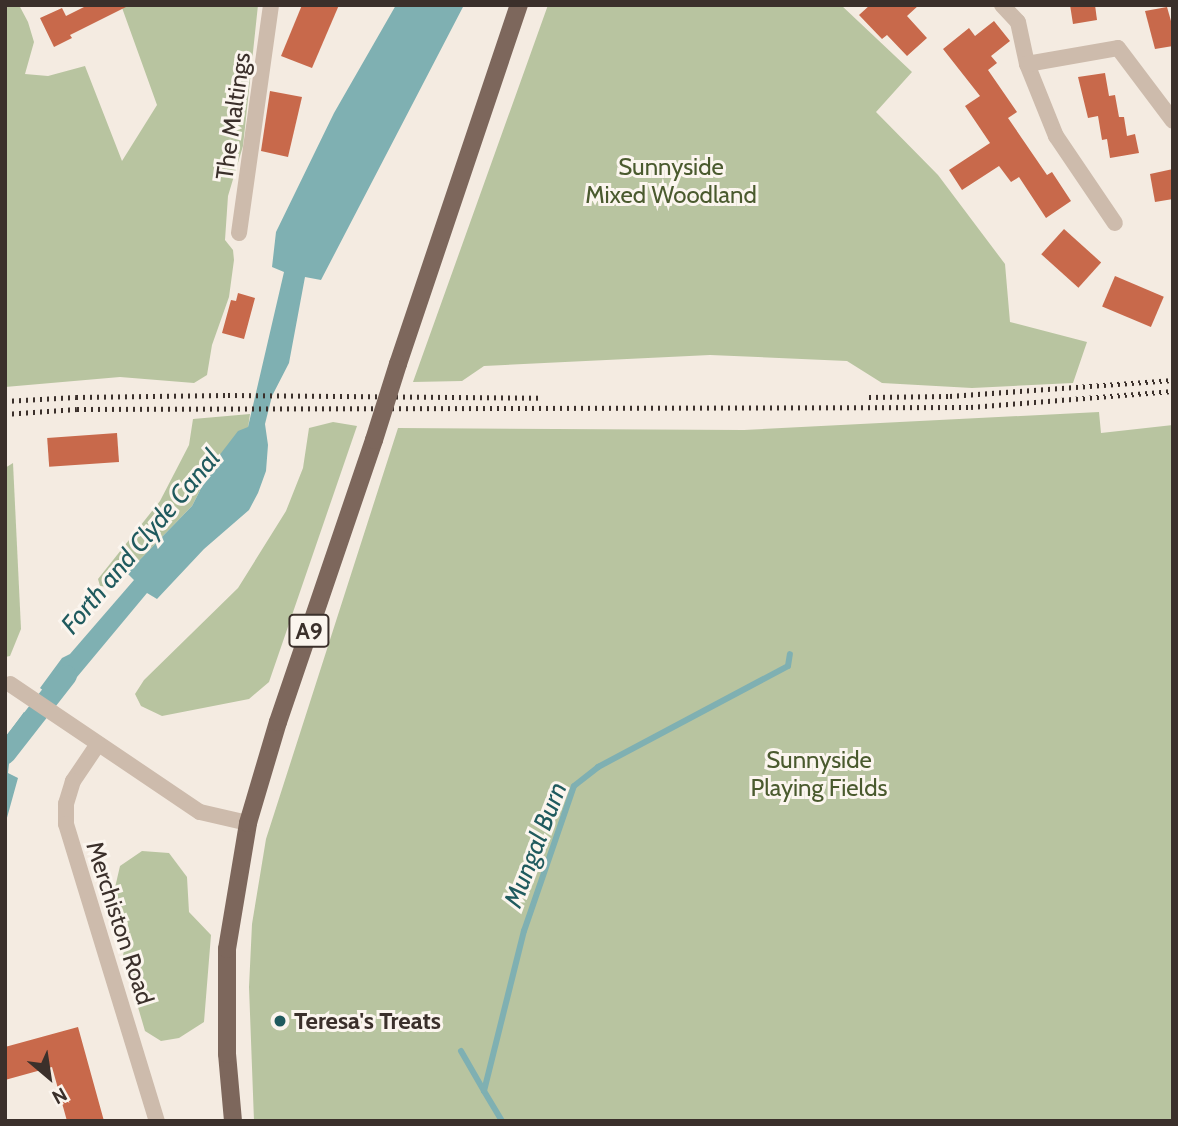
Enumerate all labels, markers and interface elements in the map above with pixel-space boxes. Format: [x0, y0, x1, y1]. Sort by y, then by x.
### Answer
street label: The Maltings [210, 51, 256, 181]
park label: Sunnyside Mixed Woodland [585, 153, 757, 209]
water label: Forth and Clyde Canal [55, 443, 227, 641]
road number: A9 [288, 611, 330, 650]
park label: Sunnyside Playing Fields [751, 746, 887, 802]
water label: Mungal Burn [498, 778, 574, 912]
street label: Merchiston Road [80, 838, 160, 1008]
place label: Teresa's Treats [294, 1007, 441, 1035]
marker: Teresa's Treats [272, 1013, 288, 1029]
north arrow [14, 1042, 84, 1112]
text: N [48, 1082, 71, 1109]

